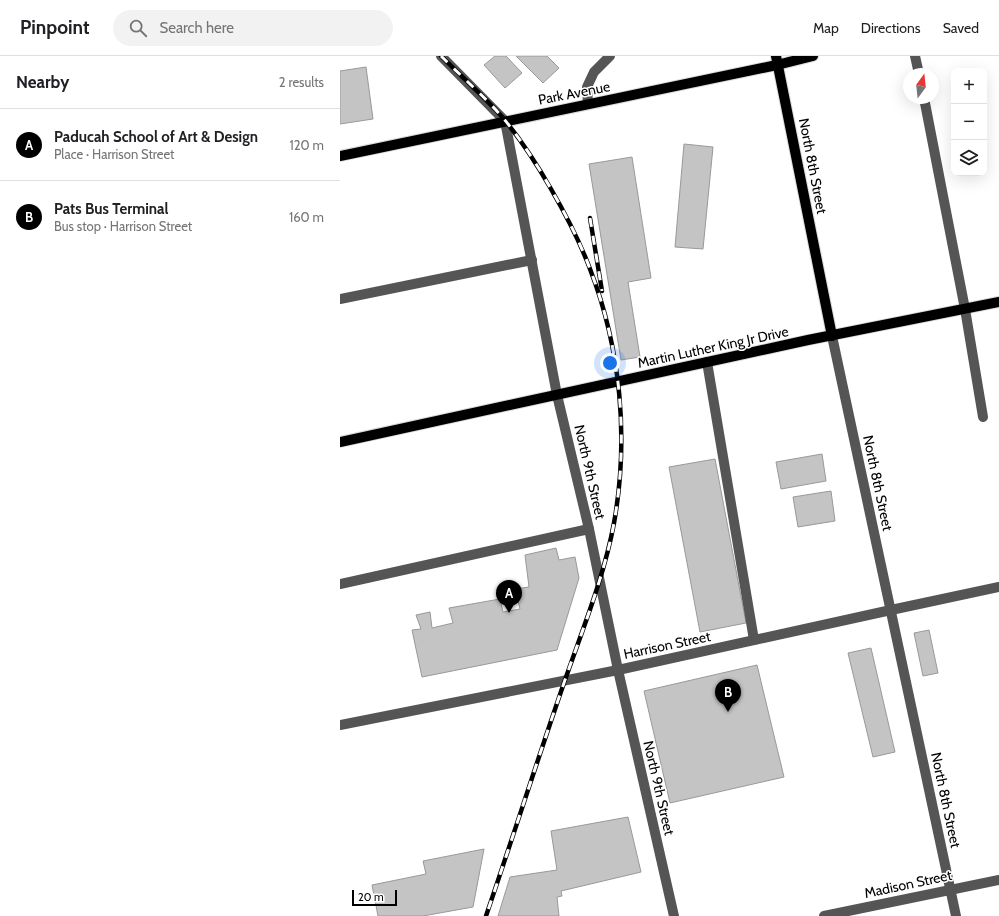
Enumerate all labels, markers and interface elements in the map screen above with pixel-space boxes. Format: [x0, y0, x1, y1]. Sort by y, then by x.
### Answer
search box [113, 10, 393, 46]
text: Pinpoint [20, 16, 89, 39]
icon: search [127, 17, 149, 39]
text: Search here [159, 19, 234, 37]
text: Map [813, 19, 839, 37]
text: Directions [861, 19, 921, 37]
text: Saved [943, 19, 979, 37]
north arrow [903, 68, 939, 104]
map controls [951, 68, 987, 176]
button: + [951, 68, 987, 104]
text: Nearby [16, 72, 69, 92]
text: 2 results [279, 74, 324, 90]
street label: Park Avenue [537, 77, 611, 109]
button: − [951, 104, 987, 140]
street label: North 8th Street [795, 117, 831, 216]
text: Paducah School of Art & Design [54, 128, 258, 146]
text: A [25, 137, 33, 153]
text: 120 m [290, 137, 324, 153]
button: layers [951, 140, 987, 176]
text: Place · Harrison Street [54, 146, 174, 162]
text: Pats Bus Terminal [54, 200, 169, 218]
text: B [25, 209, 33, 225]
text: 160 m [289, 209, 324, 225]
text: Bus stop · Harrison Street [54, 218, 192, 234]
street label: Martin Luther King Jr Drive [636, 322, 790, 372]
your location [600, 353, 620, 373]
street label: North 9th Street [570, 423, 610, 521]
street label: North 8th Street [859, 434, 897, 533]
pin: A [496, 580, 522, 613]
street label: Harrison Street [622, 627, 713, 663]
pin: B [715, 679, 741, 712]
street label: North 9th Street [639, 739, 679, 837]
street label: North 8th Street [927, 751, 965, 850]
street label: Madison Street [863, 866, 954, 902]
scale bar [352, 888, 397, 907]
text: 20 m [358, 890, 384, 904]

